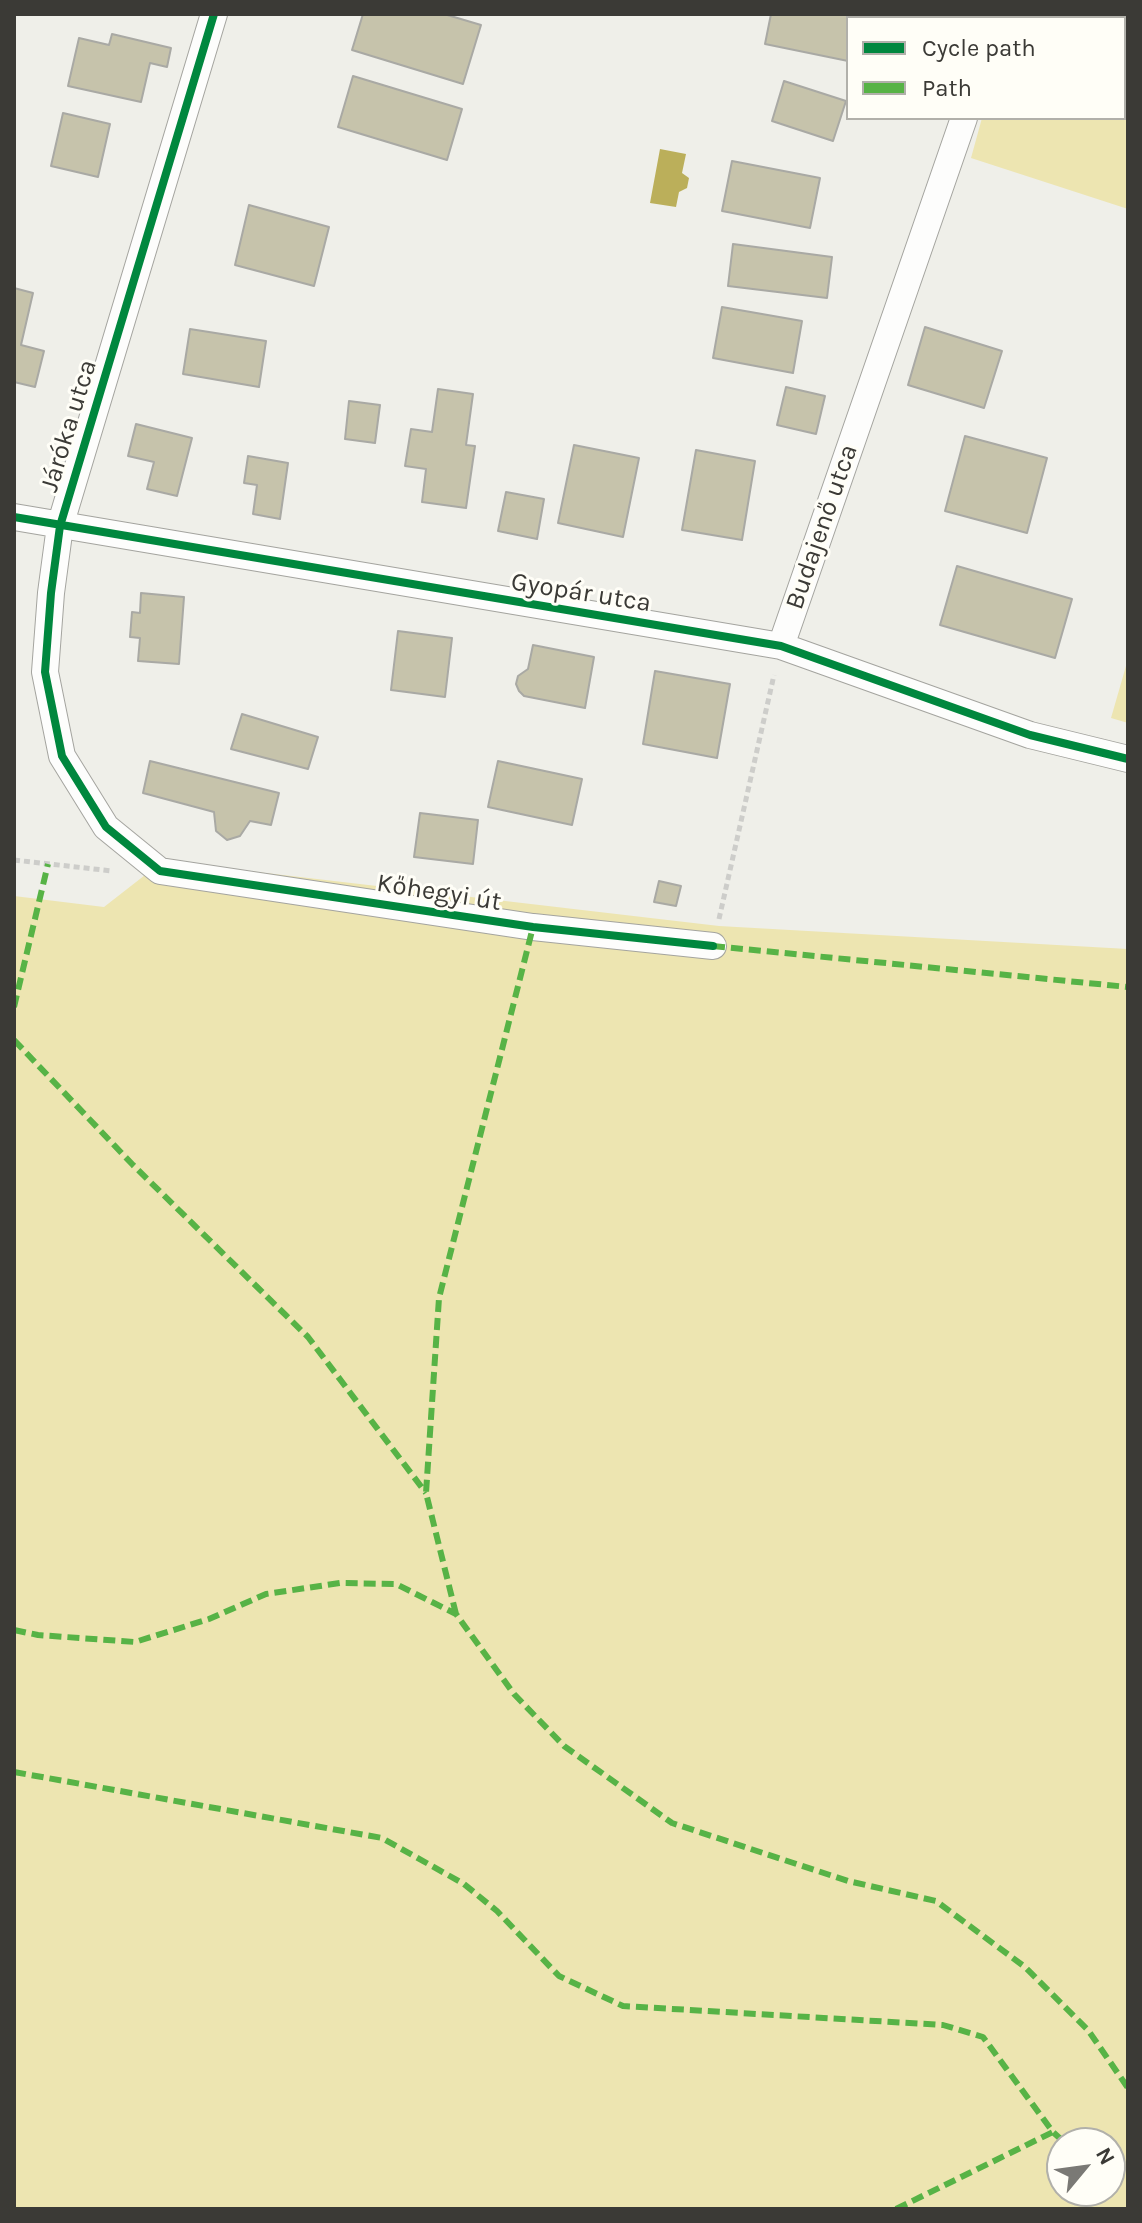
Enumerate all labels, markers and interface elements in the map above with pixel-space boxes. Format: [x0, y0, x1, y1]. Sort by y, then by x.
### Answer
legend [846, 16, 1126, 120]
text: Cycle path [922, 34, 1036, 62]
text: Path [922, 74, 972, 102]
street label: Járóka utca [34, 356, 104, 496]
street label: Budajenő utca [779, 440, 865, 614]
street label: Gyopár utca [509, 567, 653, 619]
street label: Kőhegyi út [374, 868, 504, 918]
north arrow [1046, 2127, 1126, 2207]
text: N [1090, 2143, 1120, 2170]

